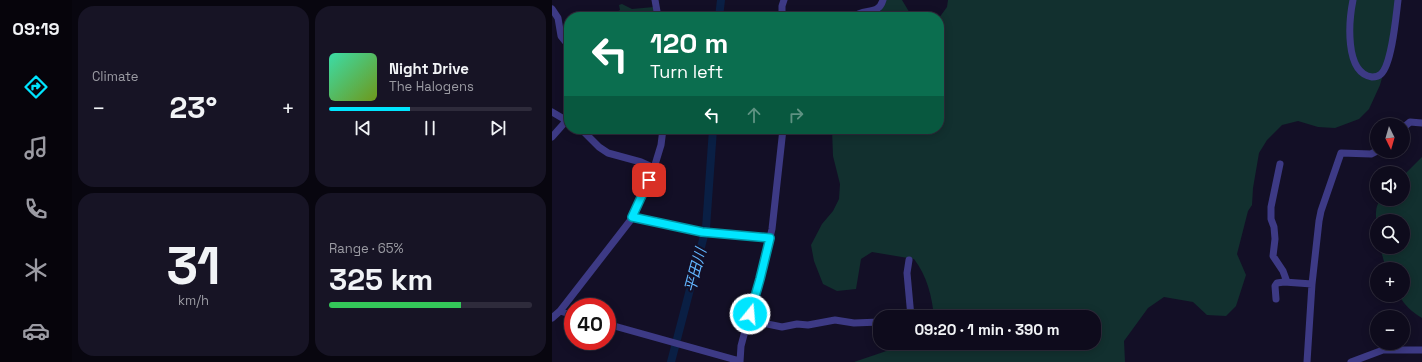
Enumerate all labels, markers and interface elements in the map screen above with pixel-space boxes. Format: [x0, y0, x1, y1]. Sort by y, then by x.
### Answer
text: 09:19 [12, 17, 60, 40]
text: 120 m [650, 25, 728, 61]
icon: left [584, 28, 636, 80]
text: Night Drive [389, 59, 469, 78]
text: Turn left [650, 60, 723, 83]
text: Climate [92, 68, 138, 85]
icon: directions [22, 73, 50, 101]
text: The Halogens [389, 78, 474, 95]
text: 23° [170, 88, 217, 127]
text: − [92, 94, 106, 122]
text: + [281, 94, 295, 122]
icon: left [701, 104, 723, 126]
icon: ahead [743, 104, 765, 126]
icon: right [785, 104, 807, 126]
icon: previous [352, 117, 374, 139]
icon: pause [419, 117, 441, 139]
icon: next [487, 117, 509, 139]
north arrow [1370, 118, 1410, 158]
map controls [1370, 118, 1410, 350]
icon: music [22, 134, 50, 162]
pin [632, 163, 666, 197]
button: sound [1370, 166, 1410, 206]
icon: arrive [638, 169, 660, 191]
icon: phone [22, 195, 50, 223]
button: search [1370, 214, 1410, 254]
text: 31 [166, 233, 221, 299]
text: Range · 65% [329, 240, 404, 257]
water label: 平田川 [680, 244, 711, 294]
icon: climate [22, 256, 50, 284]
text: 325 km [329, 260, 433, 299]
button: + [1370, 262, 1410, 302]
text: km/h [178, 292, 209, 309]
position arrow [729, 293, 771, 335]
speed limit sign: 40 [564, 298, 616, 350]
button: − [1370, 310, 1410, 350]
icon: car [22, 317, 50, 345]
text: 09:20 · 1 min · 390 m [914, 320, 1060, 339]

